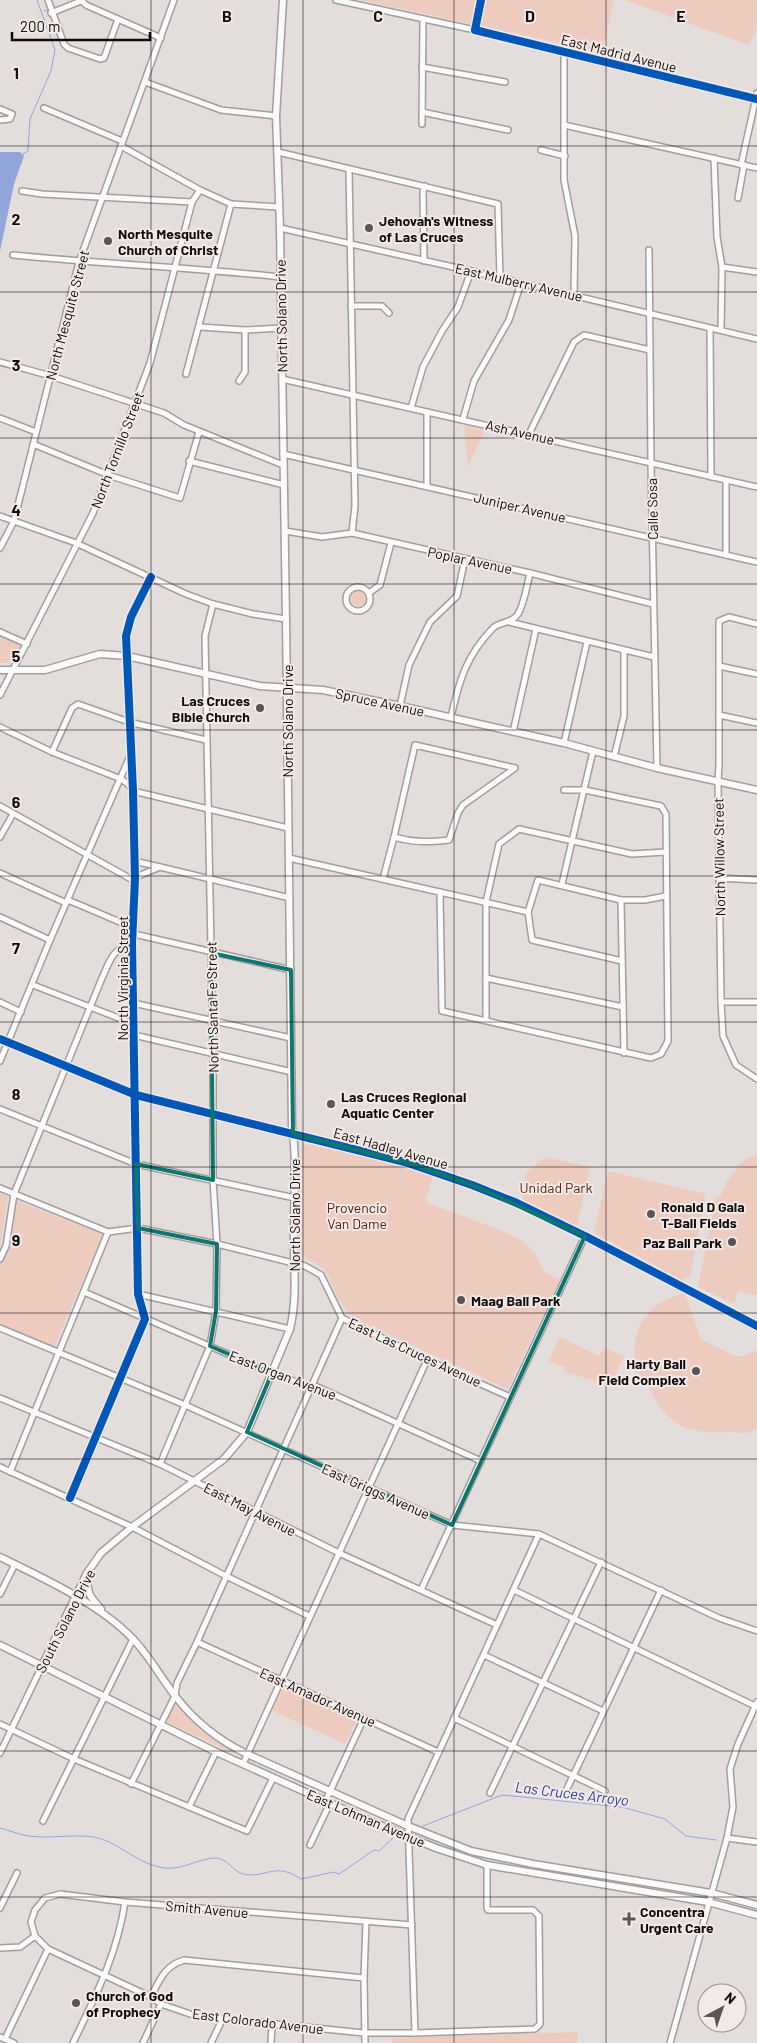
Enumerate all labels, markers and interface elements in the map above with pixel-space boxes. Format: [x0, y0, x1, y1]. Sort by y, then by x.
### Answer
text: B [222, 6, 232, 25]
text: C [373, 6, 383, 25]
text: D [525, 6, 535, 25]
text: E [676, 6, 686, 25]
scale bar [12, 10, 150, 42]
text: 200 m [20, 17, 60, 35]
street label: East Madrid Avenue [559, 30, 679, 76]
text: 1 [13, 63, 19, 82]
text: 2 [12, 209, 21, 228]
place label: Jehovah's Witness of Las Cruces [379, 212, 493, 245]
marker: Jehovah's Witness of Las Cruces [363, 222, 375, 234]
place label: North Mesquite Church of Christ [118, 225, 218, 258]
marker: North Mesquite Church of Christ [102, 235, 114, 247]
street label: North Mesquite Street [41, 248, 93, 382]
street label: North Solano Drive [272, 259, 290, 373]
street label: East Mulberry Avenue [454, 259, 584, 305]
text: 3 [12, 355, 20, 374]
street label: North Tornillo Street [87, 389, 147, 511]
street label: Ash Avenue [484, 416, 556, 448]
street label: Calle Sosa [643, 478, 661, 540]
street label: Juniper Avenue [472, 488, 568, 526]
text: 4 [11, 500, 21, 519]
street label: Poplar Avenue [426, 543, 514, 577]
text: 5 [12, 646, 21, 665]
street label: North Solano Drive [279, 664, 296, 778]
street label: Spruce Avenue [334, 684, 426, 720]
place label: Las Cruces Bible Church [172, 692, 250, 725]
marker: Las Cruces Bible Church [254, 702, 266, 714]
text: 6 [12, 792, 21, 811]
street label: North Willow Street [709, 798, 729, 916]
street label: North Virginia Street [114, 916, 131, 1040]
text: 7 [12, 938, 20, 957]
street label: North Santa Fe Street [202, 941, 222, 1073]
text: 8 [12, 1084, 21, 1103]
place label: Las Cruces Regional Aquatic Center [341, 1088, 466, 1121]
marker: Las Cruces Regional Aquatic Center [325, 1098, 337, 1110]
street label: East Hadley Avenue [332, 1124, 450, 1172]
street label: North Solano Drive [286, 1158, 303, 1272]
park label: Unidad Park [520, 1179, 592, 1196]
place label: Ronald D Gala T-Ball Fields [661, 1198, 745, 1231]
park label: Provencio Van Dame [327, 1199, 387, 1232]
marker: Ronald D Gala T-Ball Fields [645, 1208, 657, 1220]
text: 9 [12, 1230, 20, 1249]
place label: Paz Ball Park [643, 1234, 723, 1251]
marker: Paz Ball Park [726, 1236, 738, 1248]
place label: Maag Ball Park [471, 1292, 561, 1309]
marker: Maag Ball Park [455, 1294, 467, 1306]
street label: East Las Cruces Avenue [346, 1314, 484, 1390]
street label: East Organ Avenue [227, 1347, 339, 1403]
place label: Harty Ball Field Complex [599, 1355, 686, 1388]
marker: Harty Ball Field Complex [690, 1365, 702, 1377]
street label: East Griggs Avenue [319, 1460, 433, 1522]
street label: East May Avenue [201, 1478, 299, 1540]
street label: South Solano Drive [32, 1566, 98, 1676]
street label: East Amador Avenue [257, 1664, 379, 1730]
water label: Las Cruces Arroyo [514, 1777, 630, 1809]
street label: East Lohman Avenue [304, 1785, 428, 1851]
street label: Smith Avenue [165, 1897, 249, 1921]
place label: Concentra Urgent Care [640, 1903, 714, 1936]
marker: Concentra Urgent Care [622, 1912, 636, 1926]
north arrow [697, 1983, 747, 2033]
place label: Church of God of Prophecy [86, 1987, 173, 2020]
text: N [722, 1988, 740, 2007]
marker: Church of God of Prophecy [70, 1997, 82, 2009]
street label: East Colorado Avenue [191, 2005, 325, 2037]

